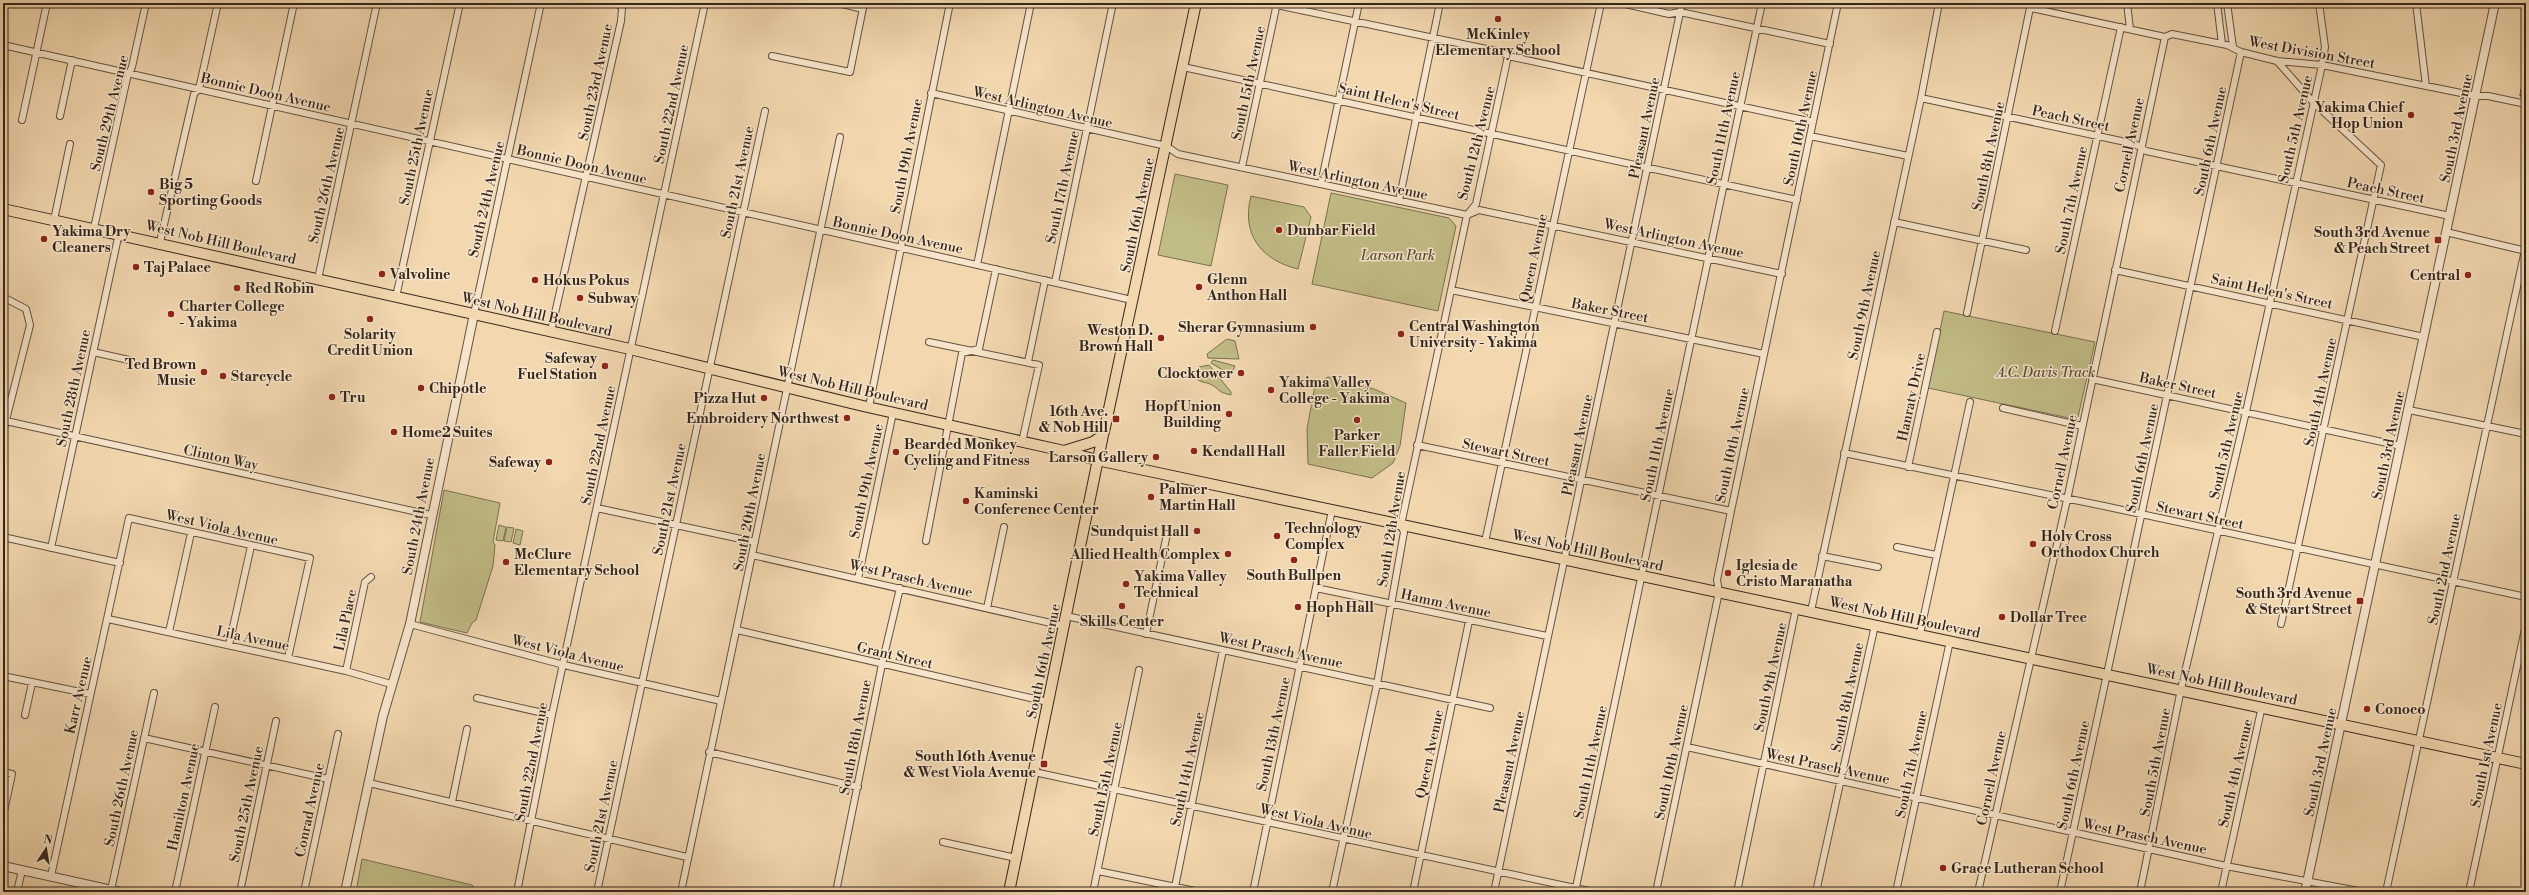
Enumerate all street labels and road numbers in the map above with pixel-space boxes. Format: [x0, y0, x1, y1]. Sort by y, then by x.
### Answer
street label: South 23rd Avenue [575, 22, 617, 142]
street label: South 15th Avenue [1228, 24, 1270, 142]
street label: West Division Street [2246, 33, 2376, 73]
street label: South 22nd Avenue [651, 43, 693, 166]
street label: South 29th Avenue [87, 53, 133, 173]
street label: Bonnie Doon Avenue [198, 69, 333, 117]
street label: South 10th Avenue [1780, 69, 1822, 188]
street label: South 11th Avenue [1703, 70, 1745, 186]
street label: South 3rd Avenue [2437, 72, 2477, 184]
street label: South 5th Avenue [2275, 73, 2317, 185]
street label: Pleasant Avenue [1625, 76, 1665, 181]
street label: Saint Helen's Street [1336, 79, 1461, 125]
street label: West Arlington Avenue [970, 83, 1114, 133]
street label: South 12th Avenue [1454, 84, 1500, 202]
street label: South 6th Avenue [2191, 85, 2231, 197]
street label: South 25th Avenue [396, 87, 438, 207]
street label: Cornell Avenue [2111, 96, 2149, 194]
street label: South 19th Avenue [887, 97, 927, 215]
street label: South 8th Avenue [1969, 100, 2009, 213]
street label: Peach Street [2030, 102, 2111, 136]
street label: South 21st Avenue [717, 124, 759, 240]
street label: South 26th Avenue [305, 125, 349, 245]
street label: South 17th Avenue [1042, 129, 1084, 245]
street label: South 24th Avenue [465, 139, 509, 259]
street label: Bonnie Doon Avenue [514, 141, 649, 189]
street label: South 7th Avenue [2052, 145, 2092, 256]
street label: South 16th Avenue [1117, 156, 1159, 274]
street label: West Arlington Avenue [1285, 157, 1429, 205]
street label: Peach Street [2345, 174, 2426, 208]
street label: Queen Avenue [1516, 212, 1552, 304]
street label: Bonnie Doon Avenue [830, 213, 965, 259]
street label: West Arlington Avenue [1601, 215, 1745, 263]
street label: West Nob Hill Boulevard [143, 217, 298, 269]
street label: South 9th Avenue [1845, 249, 1885, 361]
street label: Saint Helen's Street [2209, 270, 2334, 314]
street label: West Nob Hill Boulevard [459, 289, 614, 341]
street label: Baker Street [1569, 294, 1650, 327]
street label: South 28th Avenue [53, 328, 95, 448]
street label: South 4th Avenue [2301, 336, 2341, 448]
street label: Hanraty Drive [1894, 351, 1930, 443]
street label: West Nob Hill Boulevard [775, 363, 930, 415]
street label: Baker Street [2137, 369, 2218, 403]
street label: South 22nd Avenue [578, 384, 620, 507]
street label: South 10th Avenue [1712, 386, 1754, 505]
street label: South 11th Avenue [1637, 387, 1679, 503]
street label: South 5th Avenue [2206, 389, 2248, 501]
street label: South 3rd Avenue [2369, 389, 2409, 501]
street label: Pleasant Avenue [1558, 393, 1598, 498]
street label: South 6th Avenue [2123, 402, 2163, 514]
street label: Cornell Avenue [2044, 413, 2082, 511]
street label: South 19th Avenue [846, 422, 888, 540]
street label: Stewart Street [1460, 435, 1551, 471]
street label: Clinton Way [182, 441, 260, 475]
street label: South 21st Avenue [649, 441, 691, 557]
street label: South 20th Avenue [730, 452, 770, 573]
street label: South 24th Avenue [399, 456, 439, 576]
street label: South 12th Avenue [1374, 470, 1410, 588]
street label: Stewart Street [2154, 498, 2245, 534]
street label: West Viola Avenue [163, 506, 280, 550]
street label: South 2nd Avenue [2424, 512, 2466, 627]
street label: West Nob Hill Boulevard [1510, 526, 1665, 576]
street label: West Prasch Avenue [846, 556, 974, 602]
street label: Hamm Avenue [1399, 586, 1493, 622]
street label: Lila Place [331, 588, 361, 653]
street label: West Nob Hill Boulevard [1827, 593, 1982, 643]
street label: South 16th Avenue [1023, 602, 1065, 720]
street label: South 9th Avenue [1751, 621, 1791, 733]
street label: Lila Avenue [215, 622, 291, 655]
street label: West Prasch Avenue [1216, 629, 1344, 673]
street label: West Viola Avenue [509, 631, 626, 677]
street label: Grant Street [855, 638, 935, 673]
street label: South 8th Avenue [1828, 641, 1868, 754]
street label: Karr Avenue [61, 655, 97, 736]
street label: West Nob Hill Boulevard [2144, 660, 2299, 710]
street label: South 13th Avenue [1253, 675, 1295, 793]
street label: South 18th Avenue [836, 678, 876, 796]
street label: South 22nd Avenue [512, 701, 552, 824]
street label: South 1st Avenue [2467, 701, 2507, 809]
street label: South 10th Avenue [1651, 703, 1693, 822]
street label: South 11th Avenue [1570, 704, 1612, 820]
street label: South 5th Avenue [2137, 706, 2175, 818]
street label: South 3rd Avenue [2301, 706, 2341, 818]
street label: Queen Avenue [1412, 708, 1448, 800]
street label: South 7th Avenue [1892, 709, 1932, 820]
street label: South 14th Avenue [1167, 710, 1209, 828]
street label: Pleasant Avenue [1490, 710, 1530, 815]
street label: South 4th Avenue [2215, 717, 2257, 829]
street label: South 6th Avenue [2054, 719, 2094, 831]
street label: South 15th Avenue [1085, 720, 1127, 838]
street label: South 26th Avenue [101, 728, 143, 848]
street label: Cornell Avenue [1973, 729, 2011, 827]
street label: Hamilton Avenue [164, 742, 204, 853]
street label: South 25th Avenue [226, 744, 268, 864]
street label: West Prasch Avenue [1763, 745, 1891, 789]
street label: South 21st Avenue [581, 758, 623, 874]
street label: Conrad Avenue [291, 761, 329, 859]
street label: West Viola Avenue [1257, 800, 1374, 844]
street label: West Prasch Avenue [2080, 815, 2208, 859]

